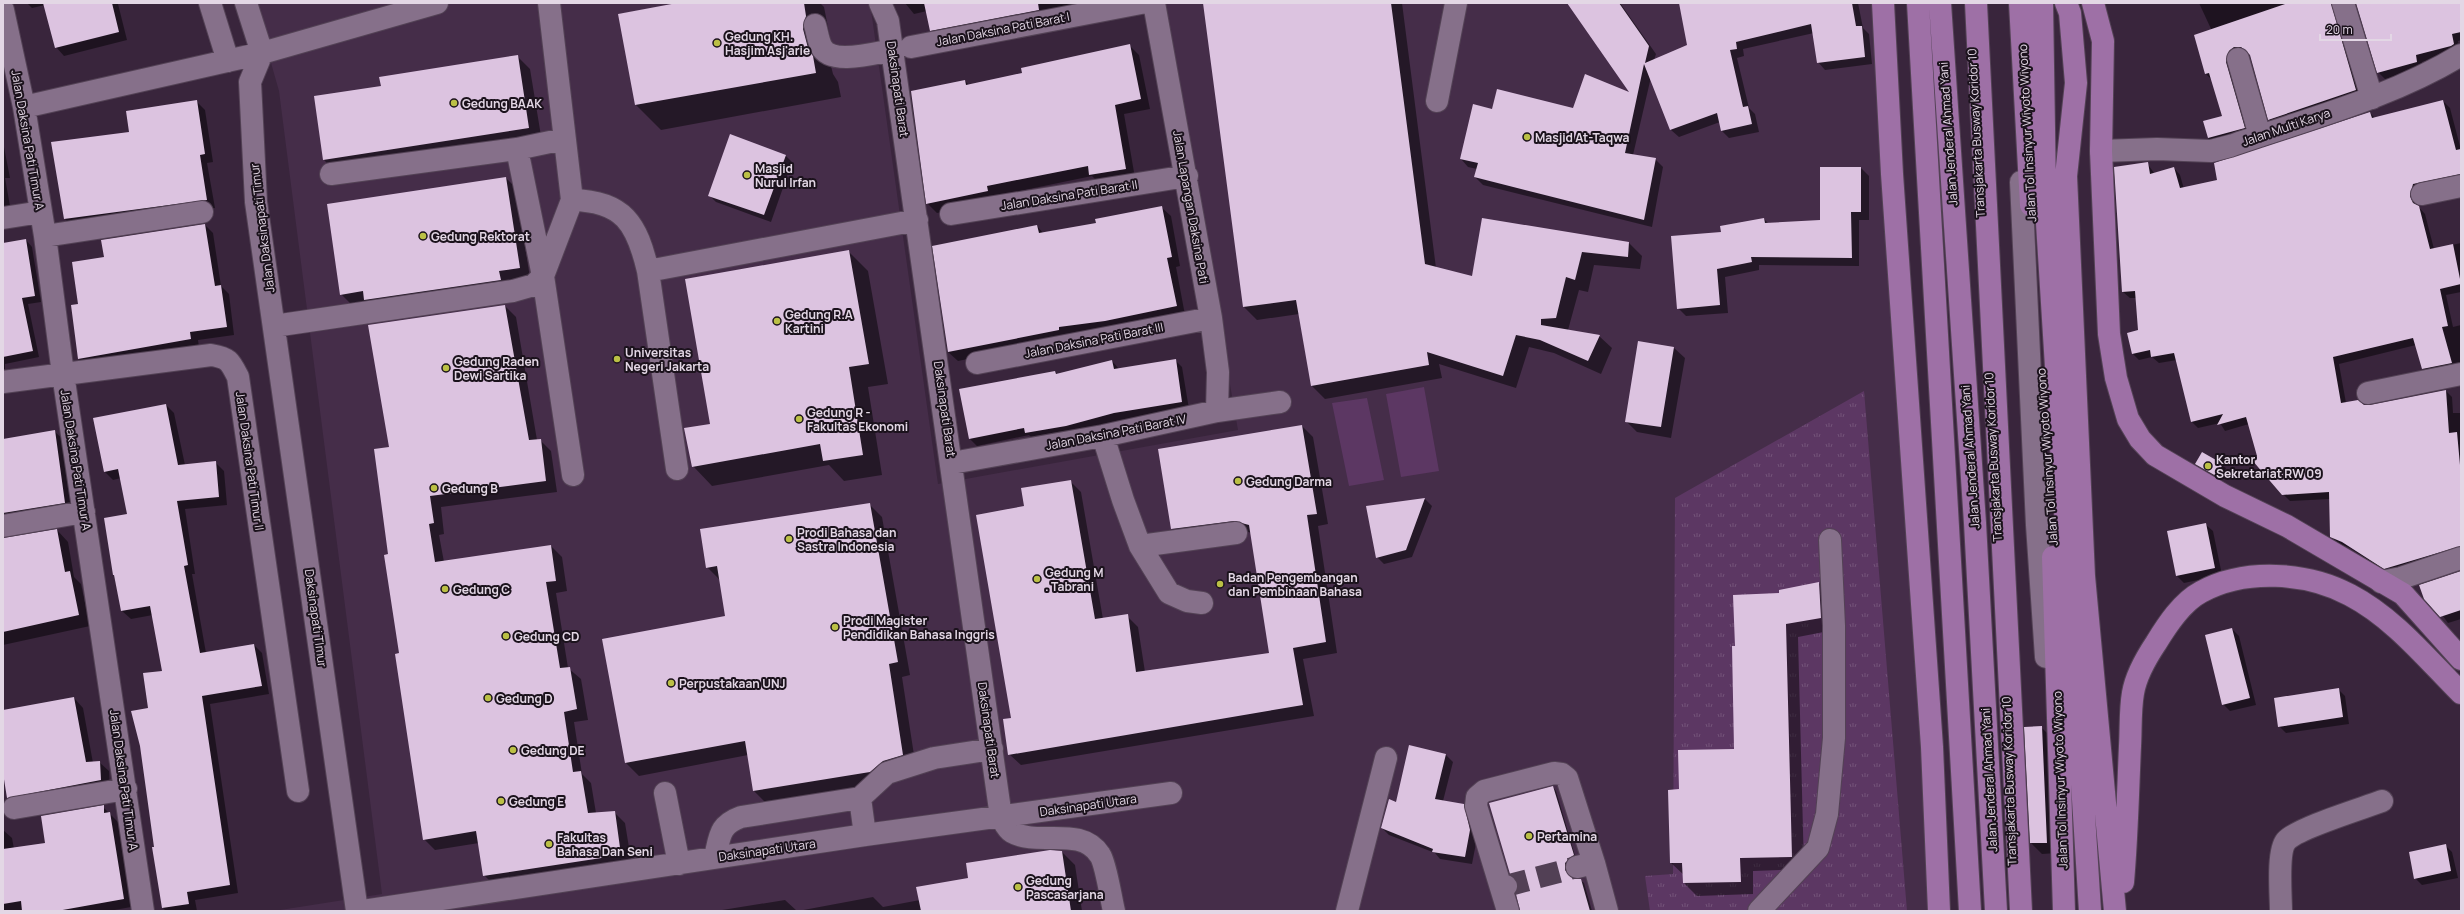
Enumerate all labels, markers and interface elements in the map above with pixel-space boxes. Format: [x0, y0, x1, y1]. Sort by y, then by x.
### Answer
street label: Jalan Daksina Pati Barat I [935, 8, 1071, 50]
scale bar [2320, 16, 2391, 42]
text: 20 m [2326, 21, 2353, 38]
place label: Gedung KH. Hasjim Asj'arie [725, 28, 810, 59]
marker: Gedung KH. Hasjim Asj'arie [712, 38, 722, 48]
street label: Daksinapati Barat [883, 40, 913, 138]
street label: Jalan Tol Insinyur Wiyoto Wiyono [2014, 44, 2040, 222]
street label: Transjakarta Busway Koridor 10 [1963, 48, 1989, 218]
street label: Jalan Jenderal Ahmad Yani [1934, 61, 1962, 207]
street label: Jalan Daksina Pati Timur A [7, 68, 49, 212]
place label: Gedung BAAK [462, 95, 542, 112]
marker: Gedung BAAK [449, 98, 459, 108]
street label: Jalan Multi Karya [2240, 104, 2332, 150]
street label: Jalan Lapangan Daksina Pati [1169, 129, 1213, 285]
place label: Masjid At-Taqwa [1535, 129, 1629, 146]
marker: Masjid At-Taqwa [1522, 132, 1532, 142]
place label: Masjid Nurul Irfan [755, 160, 816, 191]
street label: Jalan Daksinapati Timur [246, 162, 278, 294]
marker: Masjid Nurul Irfan [742, 170, 752, 180]
street label: Jalan Daksina Pati Barat II [999, 176, 1139, 214]
place label: Gedung Rektorat [431, 228, 530, 245]
marker: Gedung Rektorat [418, 231, 428, 241]
place label: Gedung R.A Kartini [785, 306, 853, 337]
marker: Gedung R.A Kartini [772, 316, 782, 326]
street label: Jalan Daksina Pati Barat III [1023, 318, 1165, 362]
place label: Universitas Negeri Jakarta [625, 344, 709, 375]
place label: Gedung Raden Dewi Sartika [454, 353, 539, 384]
marker: Universitas Negeri Jakarta [612, 354, 622, 364]
street label: Daksinapati Barat [930, 360, 960, 458]
marker: Gedung Raden Dewi Sartika [441, 363, 451, 373]
street label: Jalan Tol Insinyur Wiyoto Wiyono [2032, 368, 2062, 546]
street label: Transjakarta Busway Koridor 10 [1980, 372, 2006, 542]
street label: Jalan Jenderal Ahmad Yani [1956, 384, 1984, 530]
street label: Jalan Daksina Pati Timur A [56, 388, 96, 532]
street label: Jalan Daksina Pati Timur II [232, 390, 268, 532]
place label: Gedung R - Fakultas Ekonomi [807, 404, 908, 435]
street label: Jalan Daksina Pati Barat IV [1044, 410, 1188, 454]
marker: Gedung R - Fakultas Ekonomi [794, 414, 804, 424]
place label: Kantor Sekretariat RW 09 [2216, 451, 2322, 482]
marker: Kantor Sekretariat RW 09 [2203, 461, 2213, 471]
place label: Gedung Darma [1246, 473, 1332, 490]
marker: Gedung Darma [1233, 476, 1243, 486]
place label: Gedung B [442, 480, 498, 497]
marker: Gedung B [429, 483, 439, 493]
place label: Prodi Bahasa dan Sastra Indonesia [797, 524, 896, 555]
marker: Prodi Bahasa dan Sastra Indonesia [784, 534, 794, 544]
place label: Gedung M . Tabrani [1045, 564, 1103, 595]
street label: Daksinapati TImur [301, 568, 331, 669]
place label: Badan Pengembangan dan Pembinaan Bahasa [1228, 569, 1362, 600]
marker: Gedung M . Tabrani [1032, 574, 1042, 584]
marker: Badan Pengembangan dan Pembinaan Bahasa [1215, 579, 1225, 589]
place label: Gedung C [453, 581, 510, 598]
marker: Gedung C [440, 584, 450, 594]
place label: Prodi Magister Pendidikan Bahasa Inggris [843, 612, 995, 643]
marker: Prodi Magister Pendidikan Bahasa Inggris [830, 622, 840, 632]
place label: Gedung CD [514, 628, 580, 645]
marker: Gedung CD [501, 631, 511, 641]
place label: Perpustakaan UNJ [679, 675, 786, 692]
marker: Perpustakaan UNJ [666, 678, 676, 688]
street label: Daksinapati Barat [974, 681, 1004, 779]
place label: Gedung D [496, 690, 553, 707]
street label: Jalan Tol Insinyur Wiyoto Wiyono [2048, 691, 2072, 869]
marker: Gedung D [483, 693, 493, 703]
street label: Transjakarta Busway Koridor 10 [1998, 696, 2020, 866]
street label: Jalan Daksina Pati Timur A [106, 708, 142, 852]
street label: Jalan Jenderal Ahmad Yani [1977, 708, 2001, 852]
place label: Gedung DE [521, 742, 585, 759]
marker: Gedung DE [508, 745, 518, 755]
street label: Daksinapati Utara [1038, 790, 1138, 820]
place label: Gedung E [509, 793, 564, 810]
marker: Gedung E [496, 796, 506, 806]
place label: Pertamina [1537, 828, 1597, 845]
place label: Fakultas Bahasa Dan Seni [557, 829, 653, 860]
marker: Pertamina [1524, 831, 1534, 841]
street label: Daksinapati Utara [717, 835, 817, 865]
marker: Fakultas Bahasa Dan Seni [544, 839, 554, 849]
place label: Gedung Pascasarjana [1026, 872, 1104, 903]
marker: Gedung Pascasarjana [1013, 882, 1023, 892]

